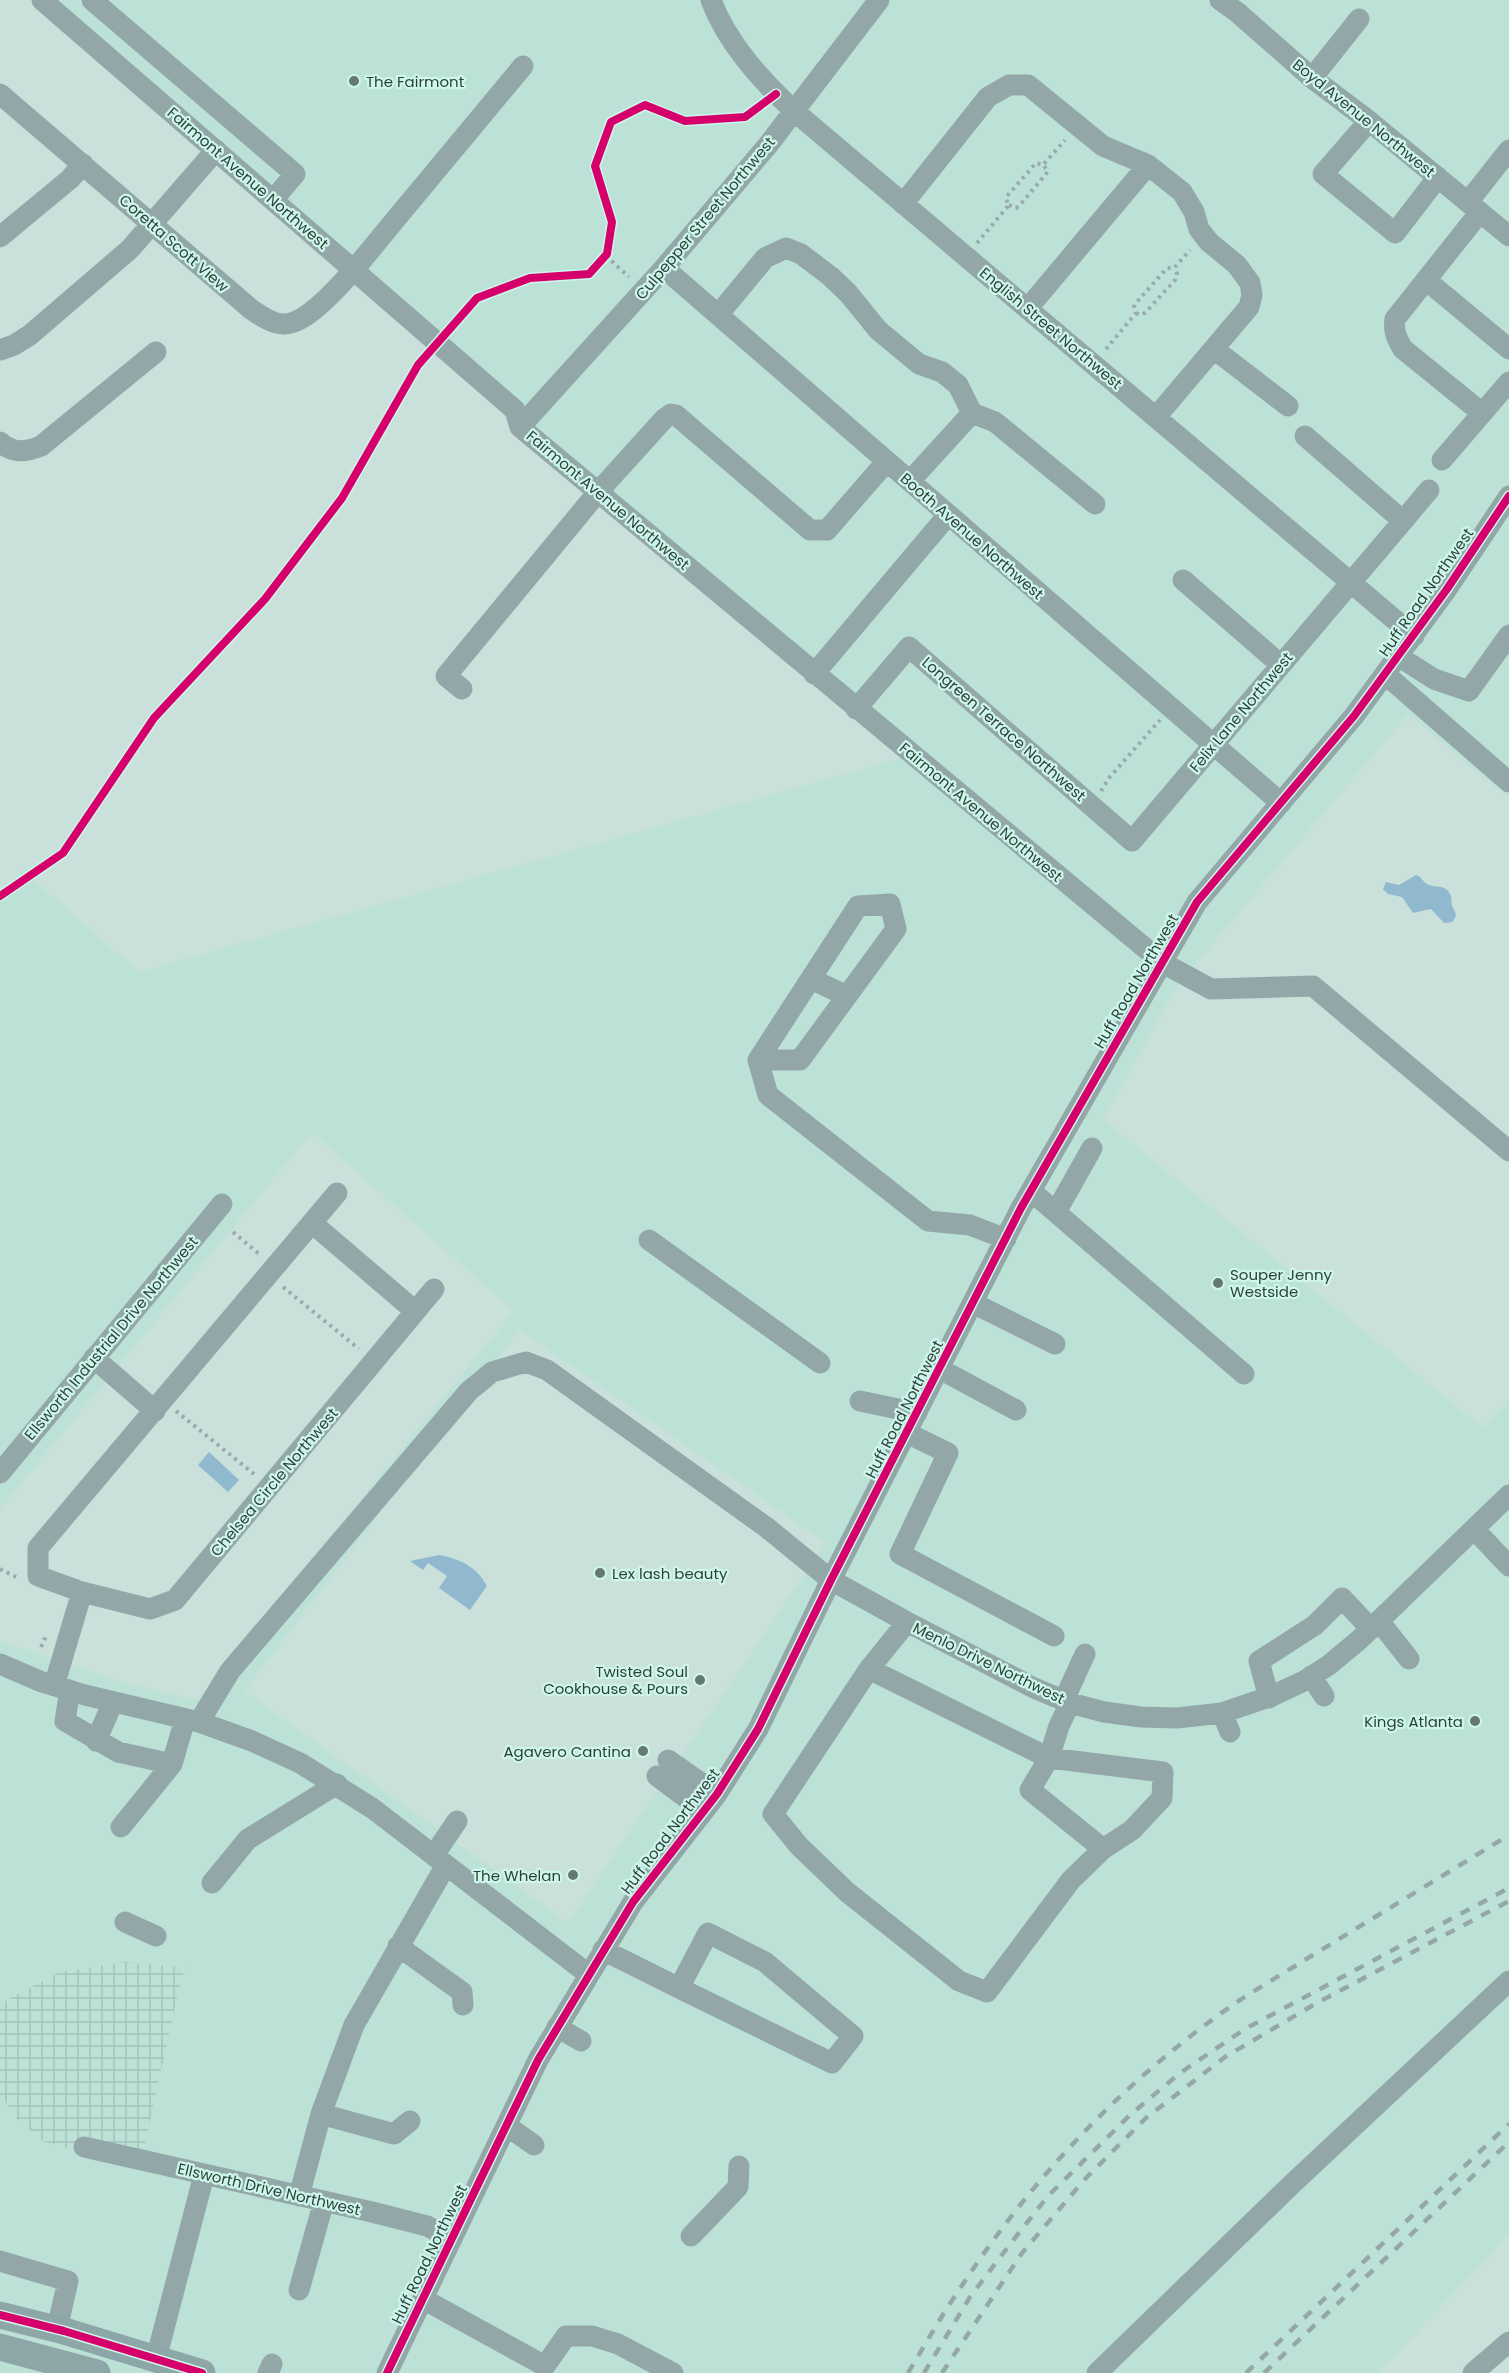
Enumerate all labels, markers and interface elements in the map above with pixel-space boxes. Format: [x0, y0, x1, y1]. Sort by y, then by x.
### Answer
street label: Boyd Avenue Northwest [1288, 54, 1440, 182]
place label: The Fairmont [366, 71, 464, 92]
marker: The Fairmont [347, 74, 361, 88]
street label: Fairmont Avenue Northwest [163, 102, 333, 254]
street label: Culpepper Street Northwest [630, 132, 780, 304]
street label: Coretta Scott View [115, 189, 234, 297]
street label: English Street Northwest [975, 262, 1127, 394]
street label: Fairmont Avenue Northwest [522, 425, 694, 575]
street label: Booth Avenue Northwest [896, 468, 1048, 604]
street label: Huff Road Northwest [1374, 523, 1478, 661]
street label: Felix Lane Northwest [1185, 648, 1297, 776]
street label: Longreen Terrace Northwest [918, 652, 1090, 806]
street label: Fairmont Avenue Northwest [895, 737, 1067, 887]
street label: Huff Road Northwest [1089, 910, 1183, 1052]
street label: Ellsworth Industrial Drive Northwest [19, 1232, 203, 1444]
place label: Souper Jenny Westside [1230, 1264, 1332, 1302]
marker: Souper Jenny Westside [1211, 1276, 1225, 1290]
street label: Huff Road Northwest [860, 1336, 948, 1482]
street label: Chelsea Circle Northwest [205, 1403, 343, 1561]
place label: Lex lash beauty [612, 1563, 728, 1584]
marker: Lex lash beauty [593, 1566, 607, 1580]
street label: Menlo Drive Northwest [910, 1617, 1068, 1709]
place label: Twisted Soul Cookhouse & Pours [543, 1661, 688, 1699]
marker: Twisted Soul Cookhouse & Pours [693, 1673, 707, 1687]
place label: Kings Atlanta [1364, 1711, 1463, 1732]
marker: Kings Atlanta [1468, 1714, 1482, 1728]
place label: Agavero Cantina [503, 1741, 631, 1762]
marker: Agavero Cantina [636, 1744, 650, 1758]
street label: Huff Road Northwest [616, 1764, 724, 1898]
place label: The Whelan [473, 1865, 561, 1886]
marker: The Whelan [566, 1868, 580, 1882]
street label: Ellsworth Drive Northwest [176, 2158, 362, 2220]
street label: Huff Road Northwest [386, 2181, 472, 2327]

